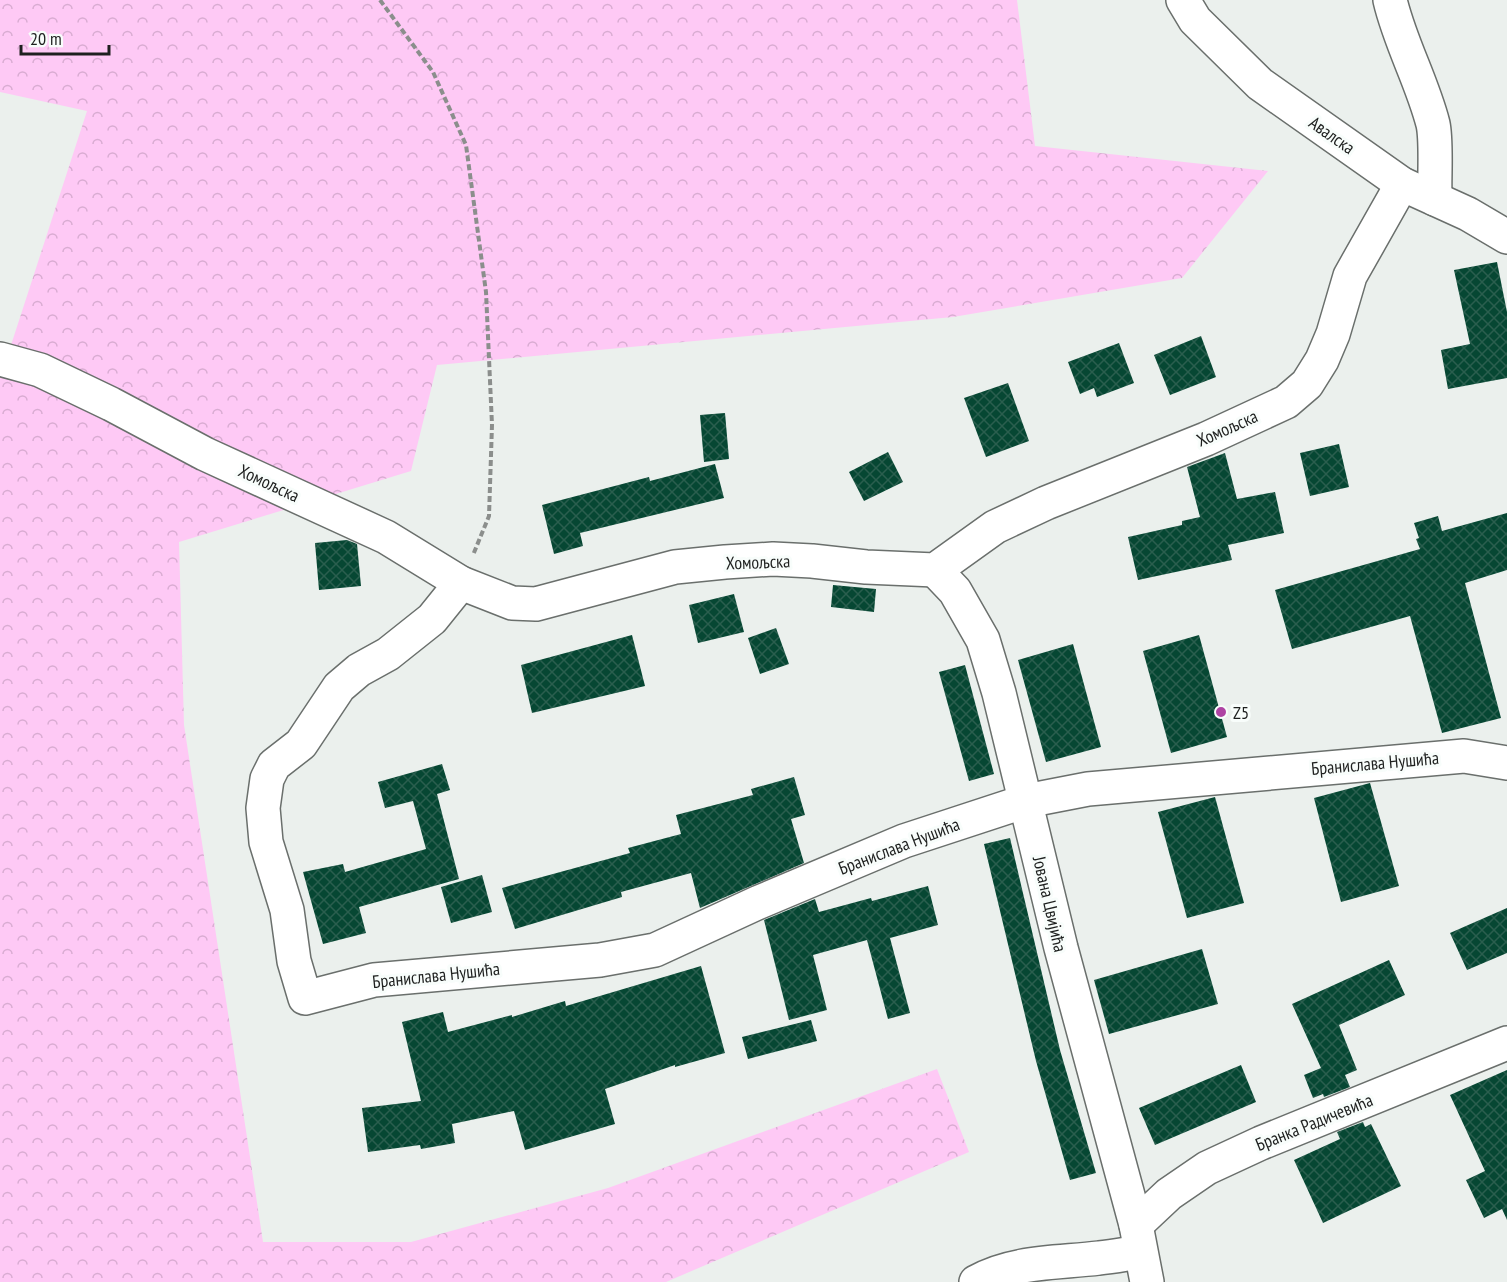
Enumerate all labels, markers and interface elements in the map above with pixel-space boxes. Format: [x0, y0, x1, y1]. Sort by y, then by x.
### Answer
scale bar [21, 18, 110, 56]
text: 20 m [30, 27, 62, 50]
street label: Авалска [1305, 111, 1359, 159]
street label: Хомољска [1193, 404, 1261, 452]
street label: Хомољска [235, 459, 303, 507]
street label: Хомољска [725, 549, 791, 575]
place label: Z5 [1233, 701, 1249, 724]
marker: Z5 [1214, 705, 1228, 719]
street label: Бранислава Нушића [1310, 746, 1440, 780]
street label: Бранислава Нушића [835, 812, 963, 880]
street label: Јована Цвијића [1028, 853, 1072, 954]
street label: Бранислава Нушића [371, 957, 501, 993]
street label: Бранка Радичевића [1252, 1088, 1376, 1156]

